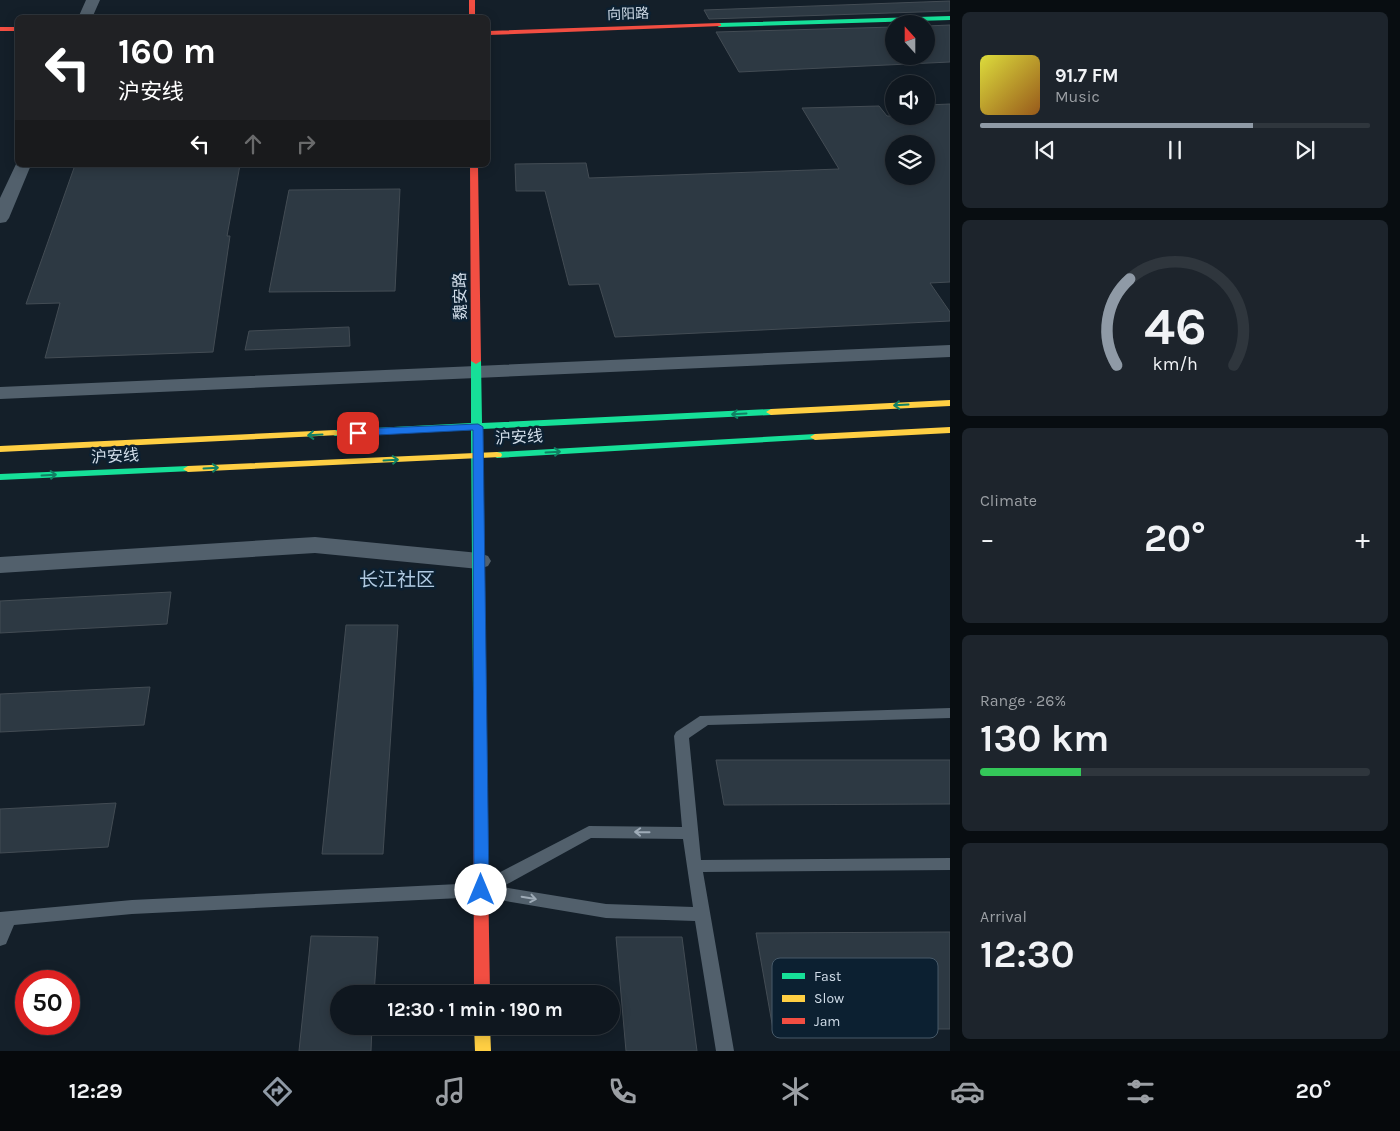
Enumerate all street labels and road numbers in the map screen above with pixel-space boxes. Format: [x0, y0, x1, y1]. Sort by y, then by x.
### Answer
street label: 向阳路 [607, 5, 649, 23]
street label: 魏安路 [450, 272, 470, 320]
street label: 沪安线 [495, 426, 543, 448]
street label: 沪安线 [91, 445, 139, 467]

